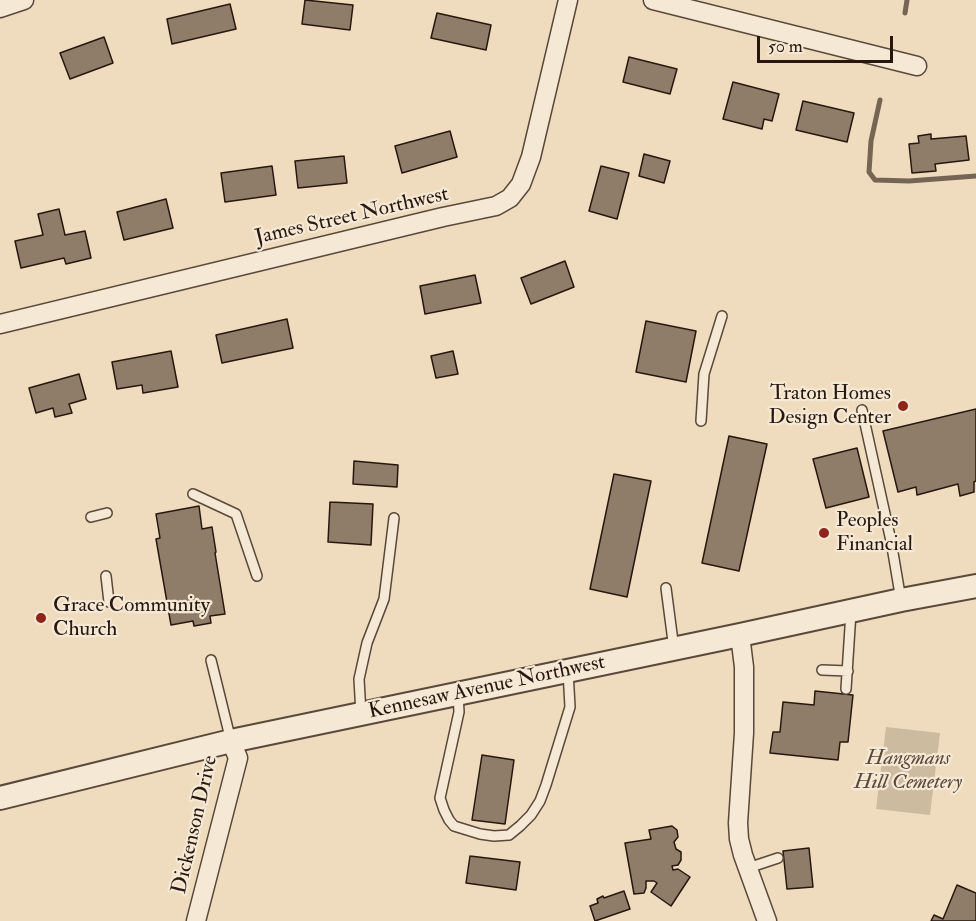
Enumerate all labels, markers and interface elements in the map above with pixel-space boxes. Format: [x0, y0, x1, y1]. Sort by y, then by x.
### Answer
scale bar [760, 24, 896, 62]
text: 50 m [768, 35, 803, 58]
street label: James Street Northwest [253, 182, 451, 252]
place label: Traton Homes Design Center [768, 381, 891, 431]
marker: Traton Homes Design Center [896, 399, 910, 413]
place label: Peoples Financial [836, 508, 913, 558]
marker: Peoples Financial [817, 526, 831, 540]
place label: Grace Community Church [53, 593, 210, 643]
marker: Grace Community Church [34, 611, 48, 625]
street label: Kennesaw Avenue Northwest [366, 651, 608, 725]
park label: Hangmans Hill Cemetery [854, 746, 962, 796]
street label: Dickenson Drive [168, 753, 224, 897]

